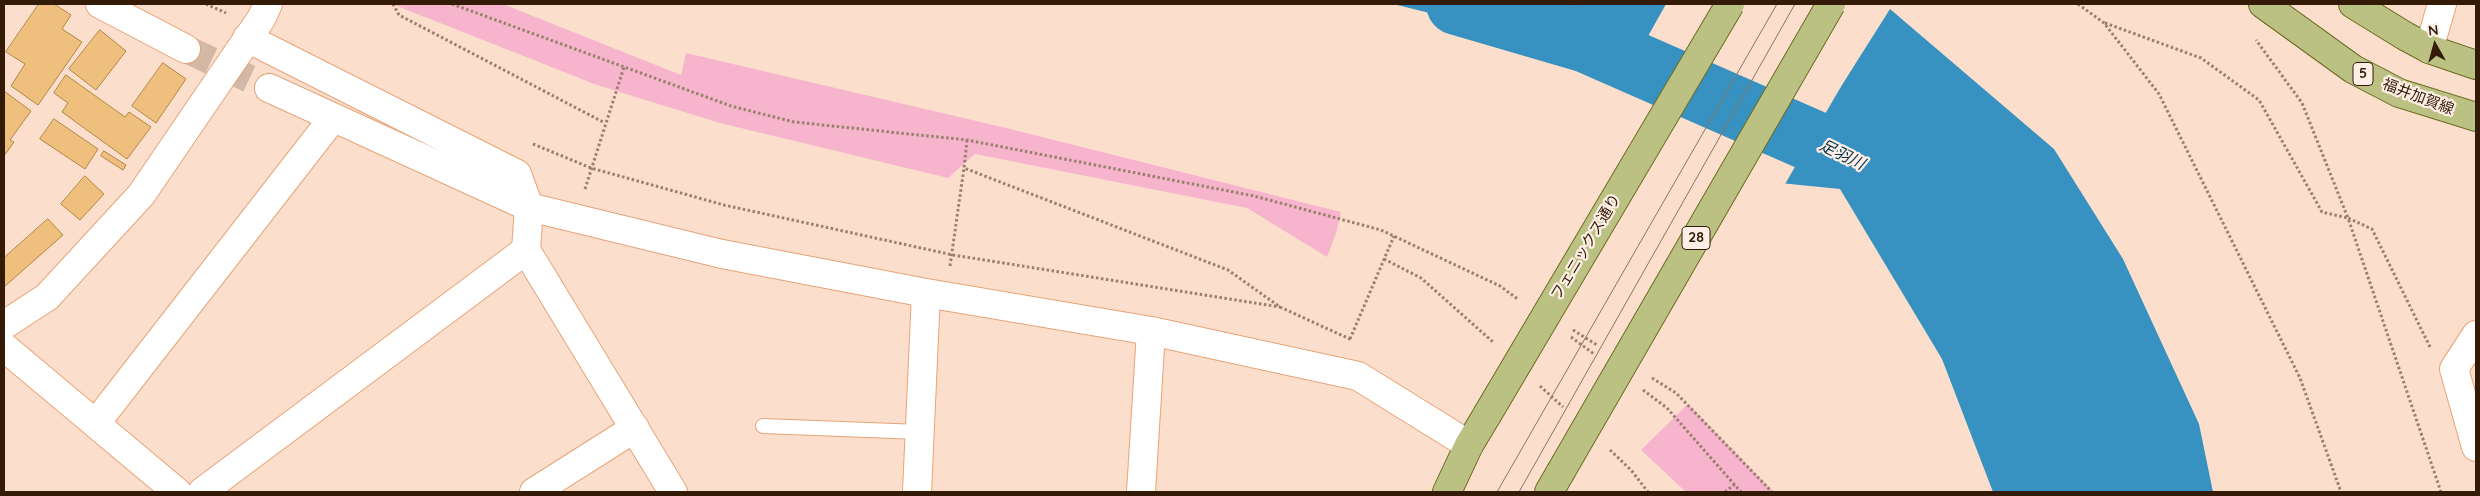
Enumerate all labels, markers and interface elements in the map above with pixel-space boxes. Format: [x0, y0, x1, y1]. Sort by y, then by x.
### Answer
north arrow [2410, 20, 2460, 70]
text: N [2427, 21, 2439, 40]
road number: 5 [2353, 62, 2373, 86]
street label: 福井加賀線 [2380, 75, 2456, 119]
water label: 足羽川 [1816, 136, 1868, 174]
street label: フェニックス通り [1547, 191, 1625, 303]
road number: 28 [1682, 227, 1710, 250]

